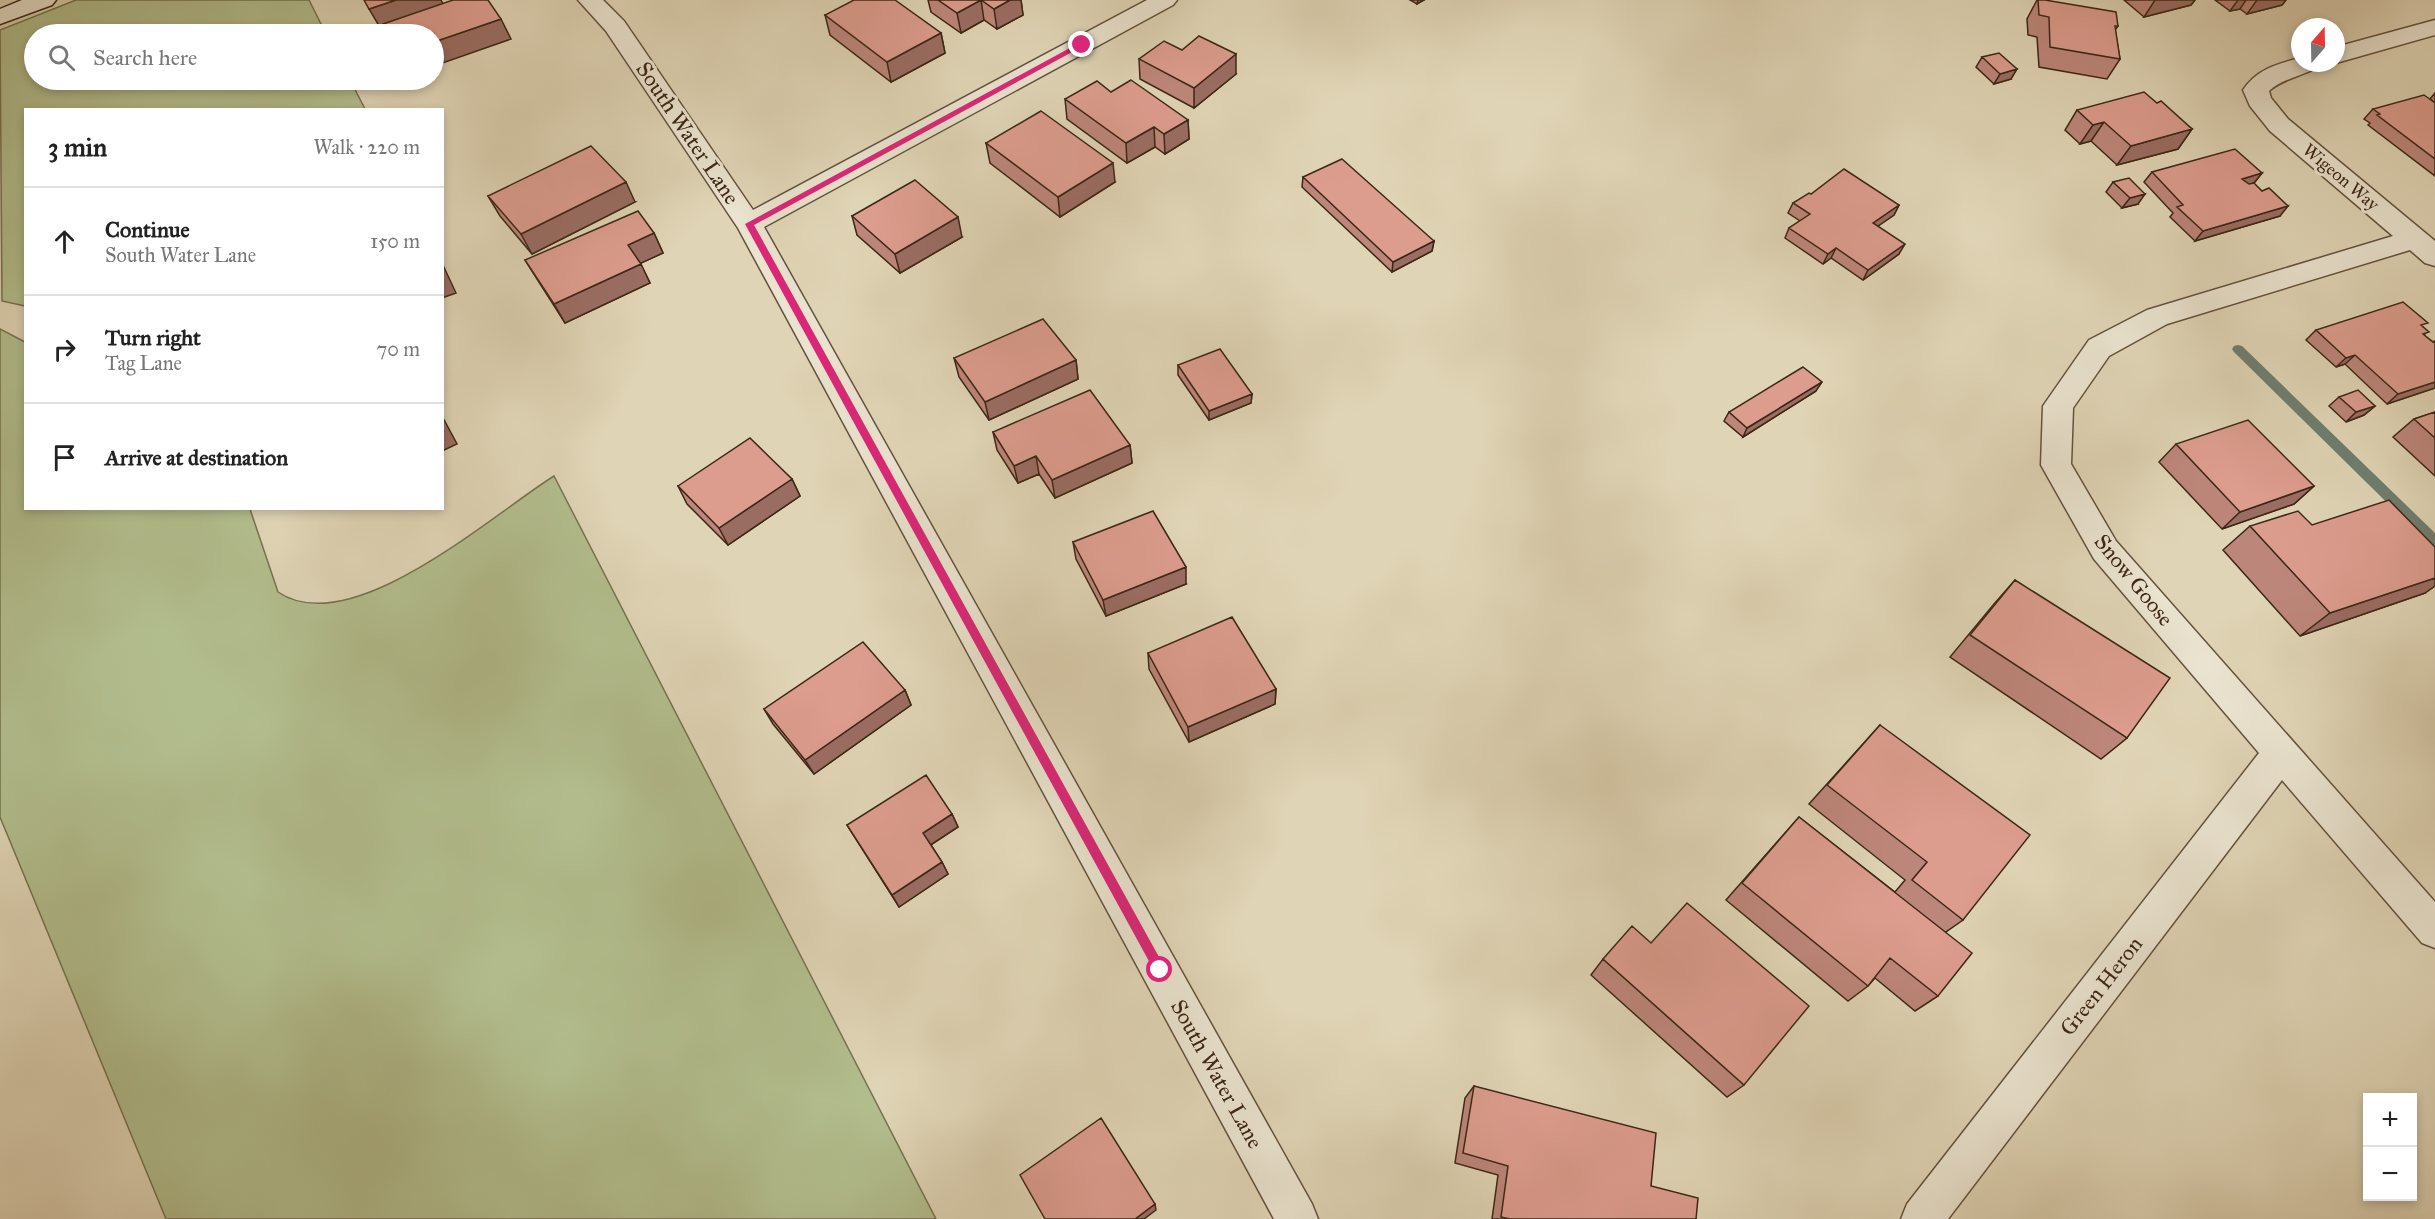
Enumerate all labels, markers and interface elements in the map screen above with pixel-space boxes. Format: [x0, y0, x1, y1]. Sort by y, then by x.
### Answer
north arrow [2291, 18, 2345, 72]
search box [24, 24, 444, 90]
route end [1068, 31, 1094, 57]
icon: search [45, 41, 78, 74]
text: Search here [93, 44, 197, 71]
street label: South Water Lane [630, 57, 746, 209]
text: 3 min [48, 131, 107, 163]
text: Walk · 220 m [313, 135, 420, 159]
street label: Wigeon Way [2298, 139, 2384, 216]
text: Continue [105, 216, 190, 243]
icon: ahead [48, 225, 81, 258]
text: 150 m [370, 229, 420, 253]
text: South Water Lane [105, 243, 256, 267]
text: Turn right [105, 324, 201, 351]
icon: right [48, 333, 81, 366]
text: 70 m [377, 337, 420, 361]
text: Tag Lane [105, 351, 182, 375]
icon: arrive [48, 441, 81, 474]
text: Arrive at destination [105, 444, 288, 471]
street label: Snow Goose [2089, 529, 2179, 631]
street label: Green Heron [2054, 931, 2148, 1041]
route start [1146, 956, 1172, 982]
street label: South Water Lane [1165, 995, 1269, 1153]
map controls [2363, 1093, 2417, 1201]
button: + [2363, 1093, 2417, 1147]
button: − [2363, 1147, 2417, 1201]

